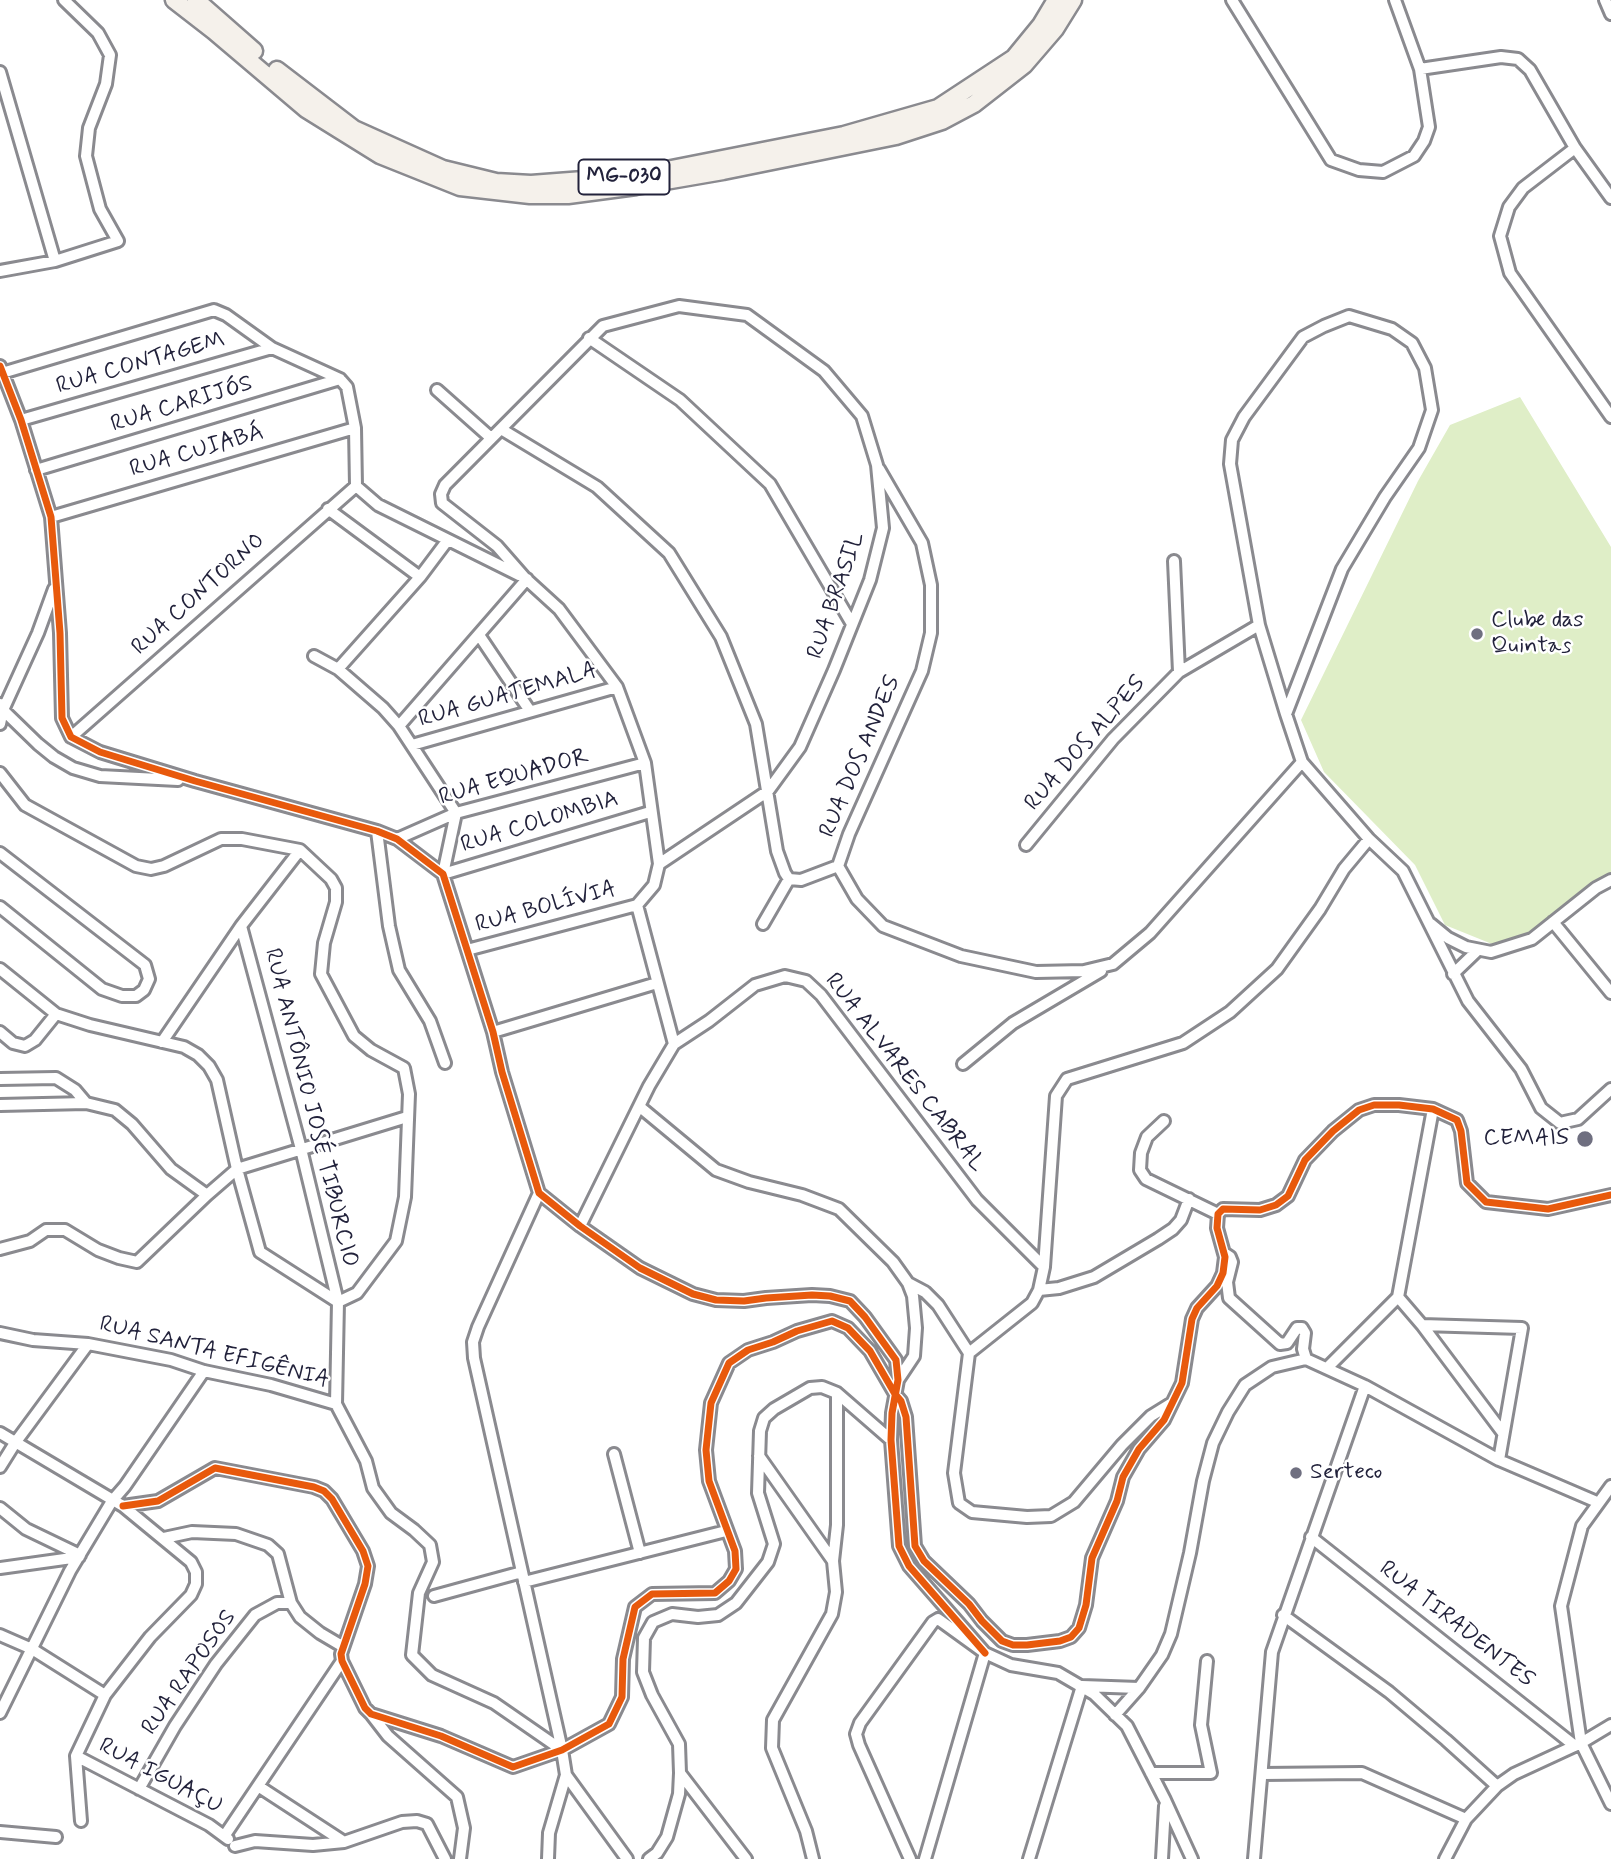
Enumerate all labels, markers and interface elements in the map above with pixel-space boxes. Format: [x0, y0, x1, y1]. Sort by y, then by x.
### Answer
road number: MG-030 [578, 160, 670, 194]
street label: RUA CONTAGEM [53, 327, 229, 401]
street label: RUA CARIJÓS [108, 370, 256, 440]
street label: RUA CUIABÁ [127, 420, 267, 484]
street label: RUA CONTORNO [127, 528, 271, 662]
street label: RUA BRASIL [802, 529, 872, 663]
place label: Clube das Quintas [1491, 607, 1584, 661]
marker: Clube das Quintas [1469, 626, 1485, 642]
street label: RUA GUATEMALA [416, 657, 600, 735]
street label: RUA DOS ALPES [1020, 671, 1152, 817]
street label: RUA DOS ANDES [815, 672, 907, 842]
street label: RUA EQUADOR [436, 743, 592, 813]
street label: RUA COLOMBIA [458, 786, 622, 860]
street label: RUA BOLÍVIA [473, 876, 619, 940]
street label: RUA ANTÔNIO JOSÉ TIBURCIO [257, 946, 363, 1270]
street label: RUA ALVARES CABRAL [818, 968, 990, 1178]
place label: CEMAIS [1483, 1125, 1569, 1153]
marker: CEMAIS [1575, 1129, 1595, 1149]
street label: RUA SANTA EFIGÊNIA [96, 1311, 332, 1395]
place label: Serteco [1310, 1459, 1382, 1487]
marker: Serteco [1288, 1465, 1304, 1481]
street label: RUA TIRADENTES [1373, 1556, 1539, 1694]
street label: RUA RAPOSOS [137, 1605, 243, 1741]
street label: RUA IGUAÇU [93, 1733, 227, 1821]

